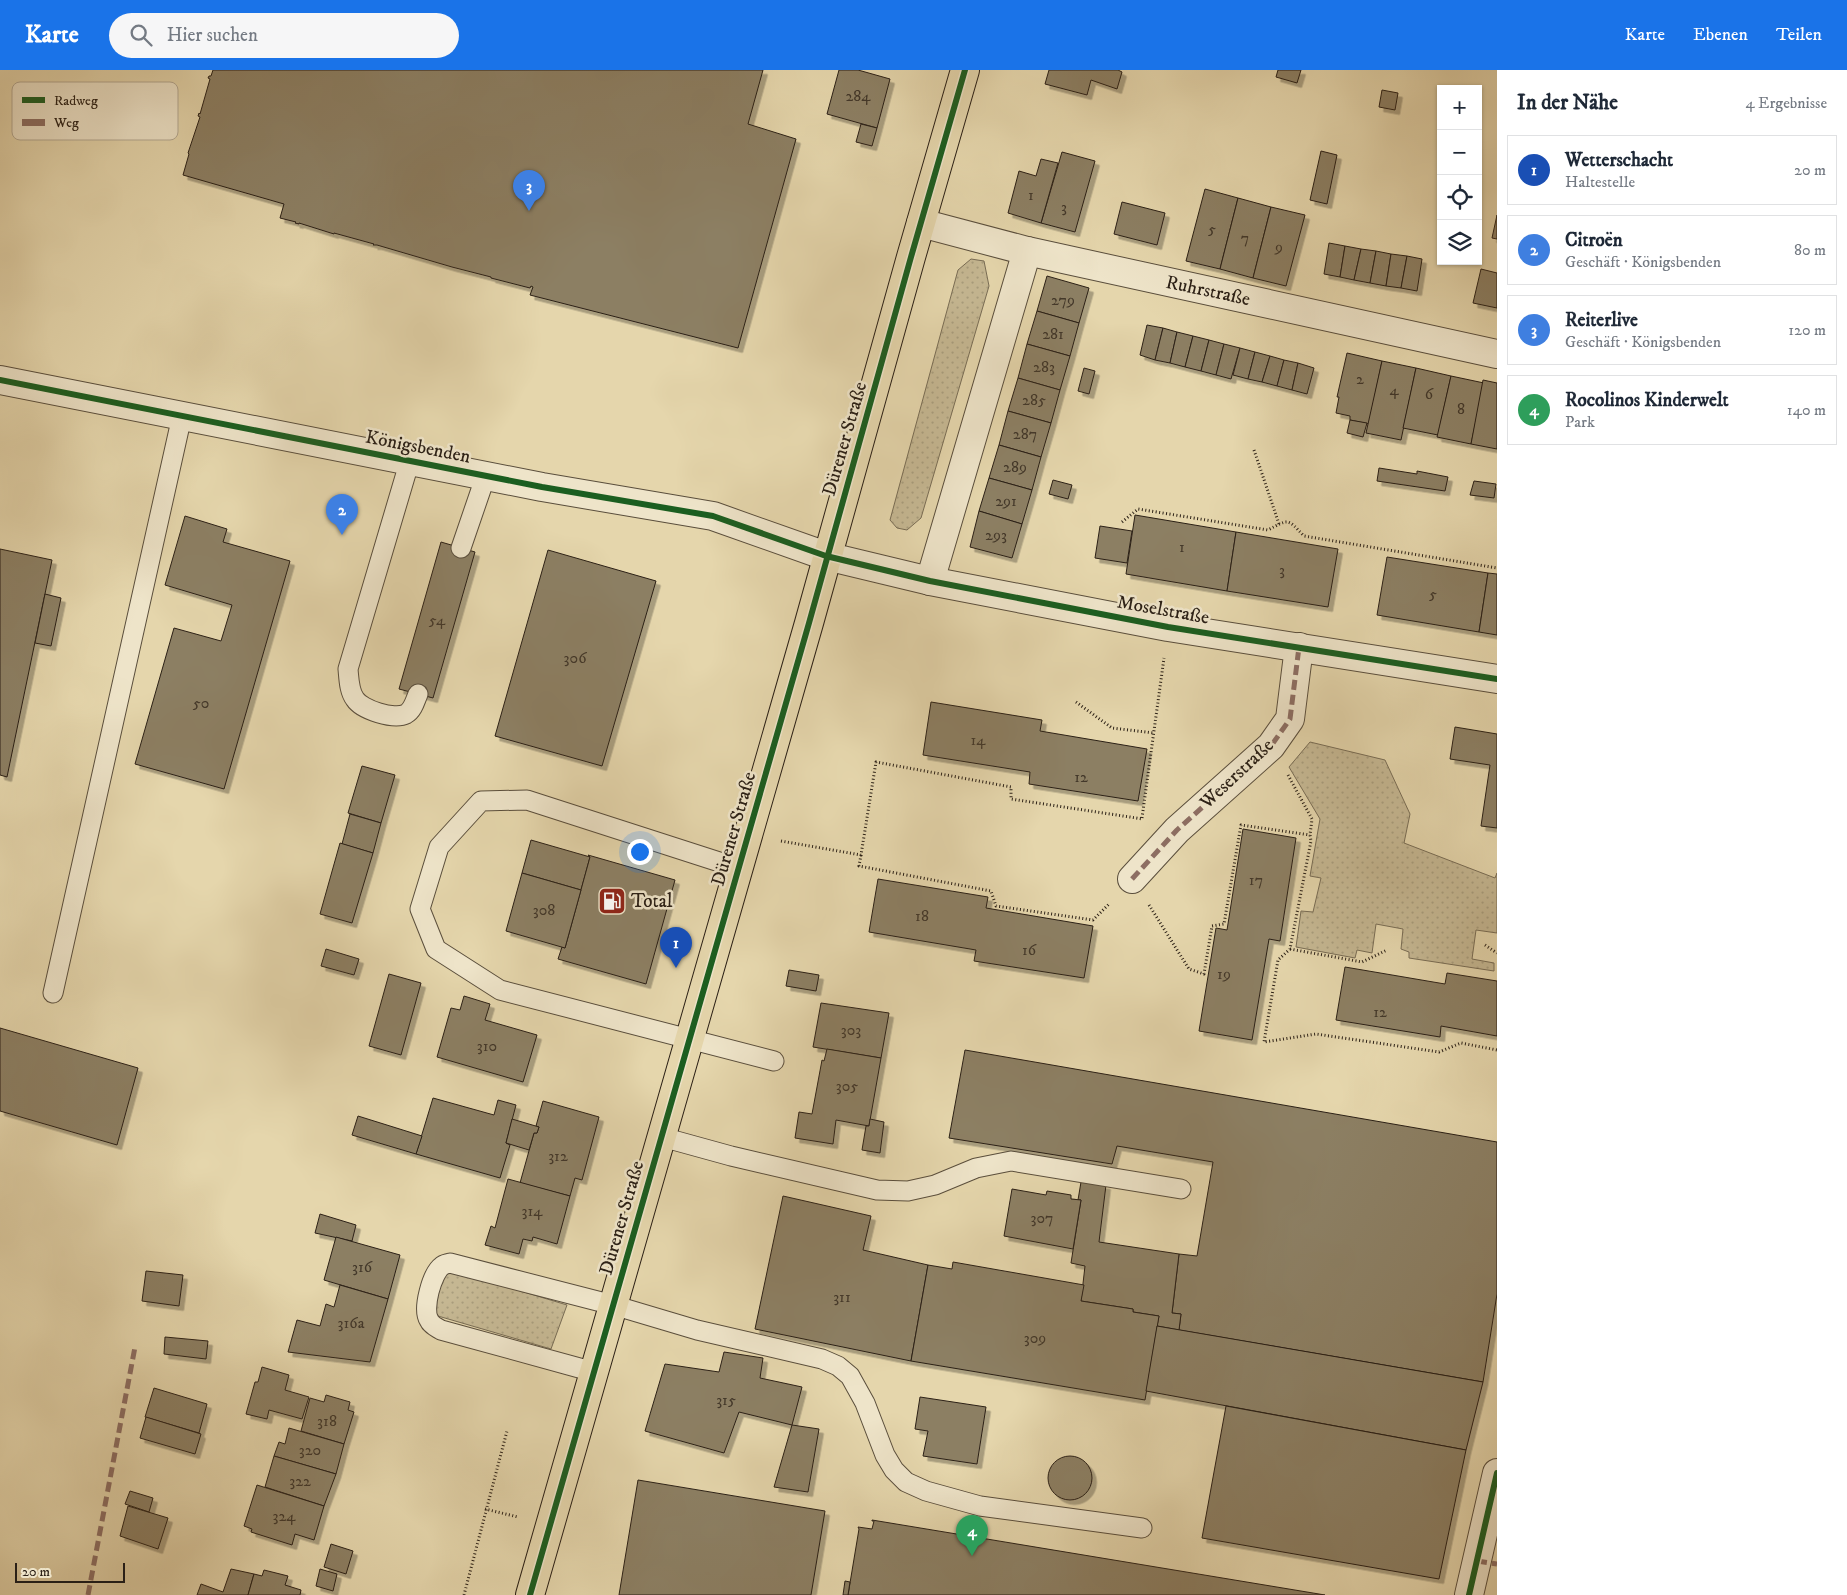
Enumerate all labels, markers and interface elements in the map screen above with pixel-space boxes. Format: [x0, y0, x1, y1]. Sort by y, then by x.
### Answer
search box [109, 13, 459, 58]
text: Karte [25, 20, 79, 50]
icon: search [127, 21, 155, 49]
text: Hier suchen [167, 24, 258, 47]
text: Karte [1625, 24, 1665, 46]
text: Ebenen [1693, 24, 1748, 46]
text: Teilen [1776, 24, 1822, 46]
legend [12, 82, 178, 140]
map controls [1437, 85, 1482, 265]
button: + [1437, 85, 1482, 130]
house number: 284 [845, 86, 871, 106]
text: In der Nähe [1517, 90, 1618, 116]
text: Radweg [54, 92, 98, 110]
text: 4 Ergebnisse [1745, 93, 1827, 113]
text: Weg [53, 114, 79, 132]
button: − [1437, 130, 1482, 175]
text: Wetterschacht [1565, 149, 1673, 172]
text: 1 [1531, 160, 1537, 180]
text: 20 m [1794, 160, 1826, 180]
pin: 3 [513, 170, 545, 211]
text: Haltestelle [1565, 172, 1635, 192]
button: locate [1437, 175, 1482, 220]
house number: 1 [1028, 185, 1034, 205]
house number: 3 [1061, 197, 1067, 217]
house number: 5 [1208, 219, 1216, 239]
button: layers [1437, 220, 1482, 265]
house number: 7 [1241, 228, 1249, 248]
text: Citroën [1565, 229, 1623, 252]
house number: 9 [1274, 237, 1283, 257]
text: 2 [1530, 240, 1538, 260]
text: 80 m [1794, 240, 1826, 260]
text: Geschäft · Königsbenden [1565, 252, 1721, 272]
street label: Ruhrstraße [1164, 271, 1252, 311]
house number: 279 [1051, 290, 1075, 310]
text: Reiterlive [1565, 309, 1638, 332]
text: 3 [1531, 320, 1537, 340]
text: 120 m [1788, 320, 1826, 340]
house number: 281 [1042, 324, 1064, 344]
text: Geschäft · Königsbenden [1565, 332, 1721, 352]
house number: 283 [1033, 357, 1055, 377]
house number: 2 [1356, 369, 1364, 389]
street label: Dürener Straße [818, 379, 872, 499]
house number: 4 [1389, 380, 1399, 400]
house number: 6 [1425, 384, 1434, 404]
text: Rocolinos Kinderwelt [1565, 389, 1729, 412]
house number: 285 [1022, 390, 1046, 410]
house number: 8 [1457, 399, 1465, 419]
text: 4 [1529, 400, 1539, 420]
text: 140 m [1787, 400, 1826, 420]
text: Park [1565, 412, 1595, 432]
house number: 287 [1013, 424, 1037, 444]
street label: Königsbenden [363, 426, 473, 468]
house number: 289 [1003, 457, 1027, 477]
house number: 291 [995, 491, 1017, 511]
pin: 2 [326, 494, 358, 535]
house number: 293 [985, 525, 1007, 545]
house number: 1 [1179, 537, 1185, 557]
house number: 3 [1279, 560, 1285, 580]
house number: 5 [1429, 584, 1437, 604]
street label: Moselstraße [1115, 591, 1211, 629]
house number: 54 [429, 610, 446, 630]
house number: 306 [564, 648, 587, 668]
house number: 50 [193, 693, 209, 713]
house number: 14 [970, 730, 986, 750]
street label: Weserstraße [1195, 734, 1279, 815]
house number: 12 [1074, 767, 1088, 787]
street label: Dürener Straße [707, 769, 761, 889]
your location [627, 839, 653, 865]
house number: 17 [1249, 870, 1263, 890]
fuel station icon: Total [597, 886, 627, 916]
place label: Total [631, 890, 673, 913]
house number: 308 [533, 900, 555, 920]
house number: 18 [915, 906, 929, 926]
pin: 1 [660, 927, 692, 968]
house number: 16 [1022, 940, 1037, 960]
house number: 19 [1217, 964, 1231, 984]
house number: 12 [1373, 1002, 1387, 1022]
house number: 303 [841, 1020, 861, 1040]
house number: 310 [477, 1036, 497, 1056]
house number: 305 [836, 1076, 858, 1096]
house number: 312 [548, 1146, 568, 1166]
street label: Dürener Straße [595, 1158, 649, 1278]
house number: 314 [521, 1201, 543, 1221]
house number: 307 [1030, 1208, 1054, 1228]
house number: 316 [352, 1257, 373, 1277]
house number: 311 [833, 1287, 851, 1307]
house number: 316a [338, 1313, 365, 1333]
house number: 309 [1024, 1328, 1046, 1348]
house number: 315 [716, 1390, 736, 1410]
house number: 318 [317, 1411, 337, 1431]
house number: 320 [299, 1440, 321, 1460]
house number: 322 [289, 1471, 311, 1491]
house number: 324 [272, 1506, 296, 1526]
pin: 4 [956, 1515, 988, 1556]
scale bar [15, 1560, 125, 1583]
text: 20 m [22, 1563, 50, 1581]

